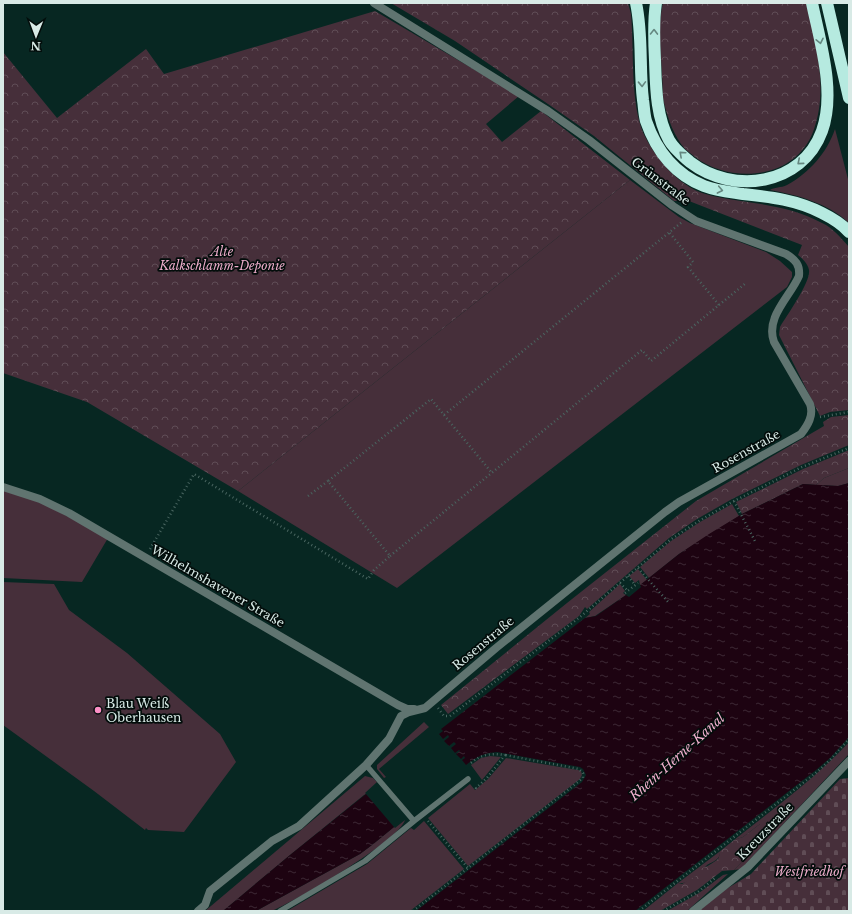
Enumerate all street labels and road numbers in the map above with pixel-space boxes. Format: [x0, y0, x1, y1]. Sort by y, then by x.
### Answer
street label: Grünstraße [629, 154, 694, 208]
street label: Rosenstraße [709, 426, 783, 476]
street label: Wilhelmshavener Straße [148, 541, 288, 630]
street label: Rosenstraße [449, 613, 517, 673]
street label: Kreuzstraße [734, 799, 796, 863]

